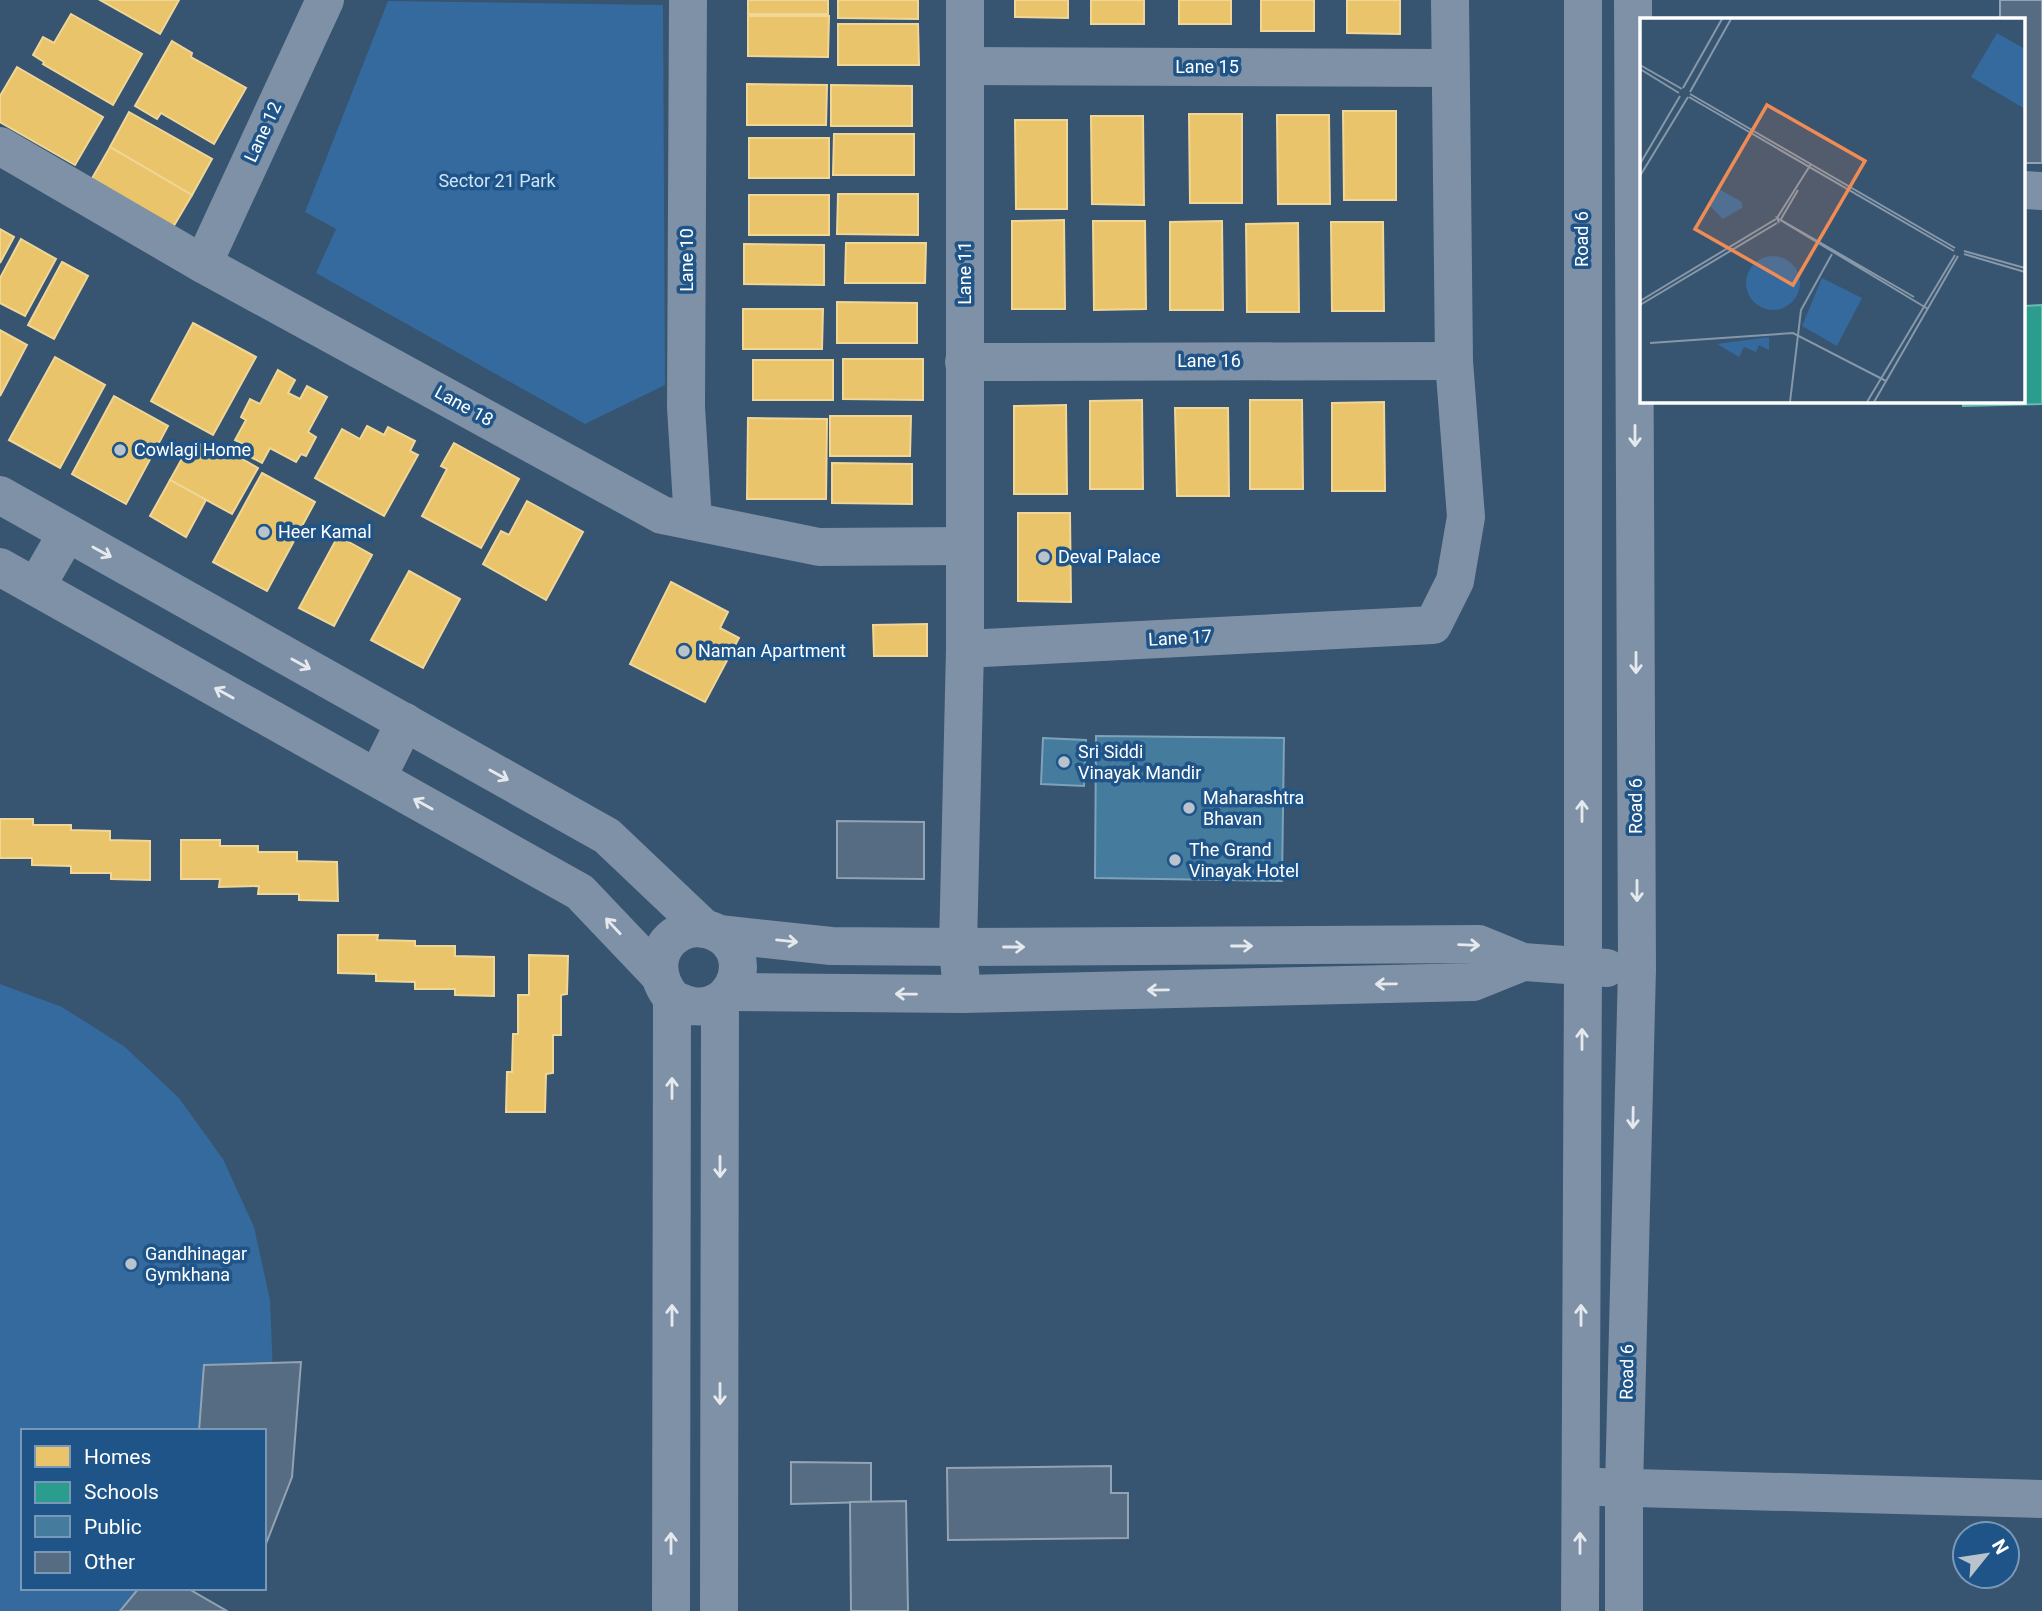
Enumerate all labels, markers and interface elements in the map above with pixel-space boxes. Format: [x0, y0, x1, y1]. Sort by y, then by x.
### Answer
inset map [1640, 18, 2024, 402]
street label: Lane 15 [1175, 56, 1239, 77]
street label: Lane 12 [240, 98, 286, 165]
park label: Sector 21 Park [438, 170, 556, 191]
street label: Road 6 [1571, 211, 1592, 267]
street label: Lane 10 [676, 228, 697, 292]
street label: Lane 11 [954, 241, 975, 305]
street label: Lane 16 [1177, 350, 1241, 371]
street label: Lane 18 [431, 381, 497, 430]
one-way arrow [1628, 424, 1642, 447]
place label: Cowlagi Home [134, 439, 251, 460]
marker: Cowlagi Home [112, 442, 128, 458]
place label: Heer Kamal [278, 521, 372, 542]
marker: Heer Kamal [256, 524, 272, 540]
one-way arrow [92, 545, 112, 559]
place label: Deval Palace [1058, 546, 1161, 567]
marker: Deval Palace [1036, 549, 1052, 565]
street label: Lane 17 [1148, 625, 1212, 650]
place label: Naman Apartment [698, 640, 846, 661]
marker: Naman Apartment [676, 643, 692, 659]
one-way arrow [1629, 651, 1643, 674]
one-way arrow [290, 657, 310, 671]
one-way arrow [214, 686, 235, 699]
place label: Sri Siddi Vinayak Mandir [1078, 741, 1201, 783]
marker: Sri Siddi Vinayak Mandir [1056, 754, 1072, 770]
one-way arrow [488, 769, 509, 782]
street label: Road 6 [1625, 778, 1646, 834]
place label: Maharashtra Bhavan [1203, 787, 1304, 829]
one-way arrow [413, 796, 433, 810]
marker: Maharashtra Bhavan [1181, 800, 1197, 816]
one-way arrow [1575, 800, 1589, 823]
place label: The Grand Vinayak Hotel [1189, 839, 1299, 881]
marker: The Grand Vinayak Hotel [1167, 852, 1183, 868]
one-way arrow [1630, 879, 1644, 902]
one-way arrow [604, 918, 621, 935]
one-way arrow [775, 935, 798, 948]
one-way arrow [1457, 938, 1480, 951]
one-way arrow [1230, 939, 1253, 952]
one-way arrow [1002, 940, 1025, 954]
one-way arrow [1374, 977, 1397, 991]
one-way arrow [1147, 983, 1170, 996]
one-way arrow [895, 987, 918, 1001]
one-way arrow [1575, 1028, 1589, 1051]
one-way arrow [665, 1077, 679, 1100]
one-way arrow [1627, 1106, 1640, 1129]
one-way arrow [713, 1155, 727, 1178]
place label: Gandhinagar Gymkhana [145, 1243, 247, 1285]
marker: Gandhinagar Gymkhana [123, 1256, 139, 1272]
one-way arrow [665, 1304, 679, 1327]
one-way arrow [1574, 1304, 1588, 1327]
street label: Road 6 [1616, 1344, 1637, 1400]
one-way arrow [713, 1383, 727, 1406]
legend [21, 1429, 266, 1590]
text: Homes [84, 1445, 151, 1469]
text: Schools [84, 1480, 159, 1504]
text: Public [84, 1515, 142, 1539]
north arrow [1951, 1520, 2021, 1590]
one-way arrow [664, 1532, 678, 1555]
one-way arrow [1573, 1532, 1587, 1555]
text: N [1987, 1535, 2014, 1558]
text: Other [84, 1550, 135, 1574]

